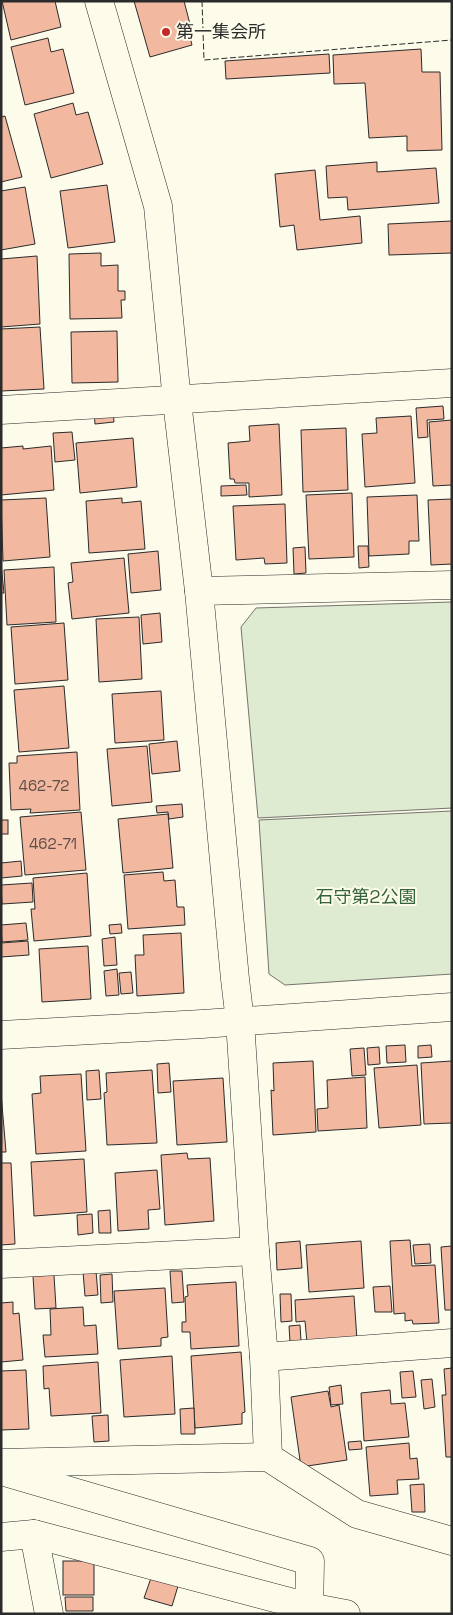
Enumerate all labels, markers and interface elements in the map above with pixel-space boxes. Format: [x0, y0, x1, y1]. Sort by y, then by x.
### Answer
place label: 第一集会所 [176, 20, 266, 43]
marker: 第一集会所 [160, 26, 172, 38]
house number: 462-72 [19, 776, 69, 795]
house number: 462-71 [29, 834, 77, 853]
park label: 石守第2公園 [316, 885, 416, 908]

